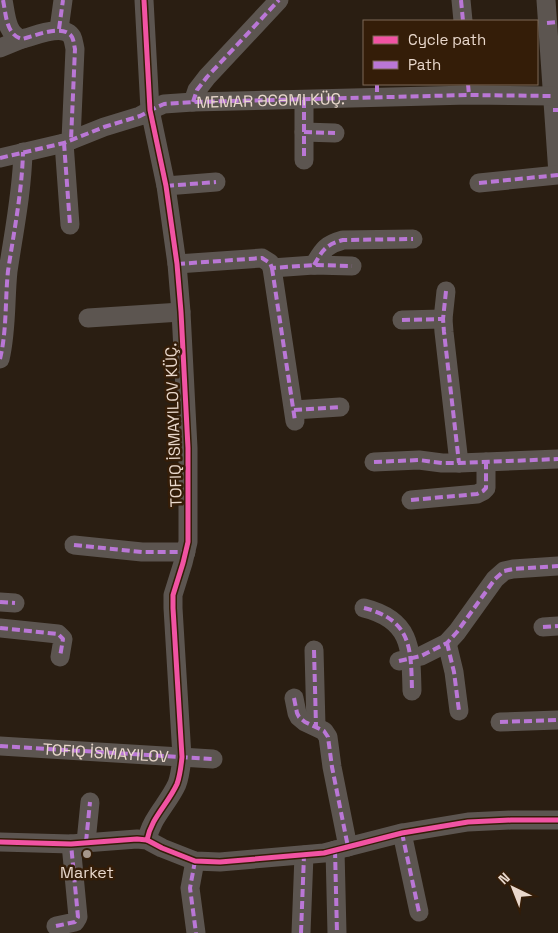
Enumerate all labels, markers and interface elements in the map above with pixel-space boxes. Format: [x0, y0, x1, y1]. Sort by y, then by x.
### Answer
legend [363, 20, 538, 85]
text: Cycle path [408, 30, 486, 49]
text: Path [408, 55, 441, 74]
street label: MEMAR ƏCƏMI KÜÇ. [196, 88, 345, 113]
street label: TOFIQ İSMAYILOV KÜÇ. [160, 342, 187, 508]
street label: TOFIQ İSMAYILOV [42, 739, 169, 767]
marker: Market [81, 848, 93, 860]
place label: Market [60, 862, 114, 883]
north arrow [488, 863, 538, 913]
text: N [495, 869, 514, 888]

